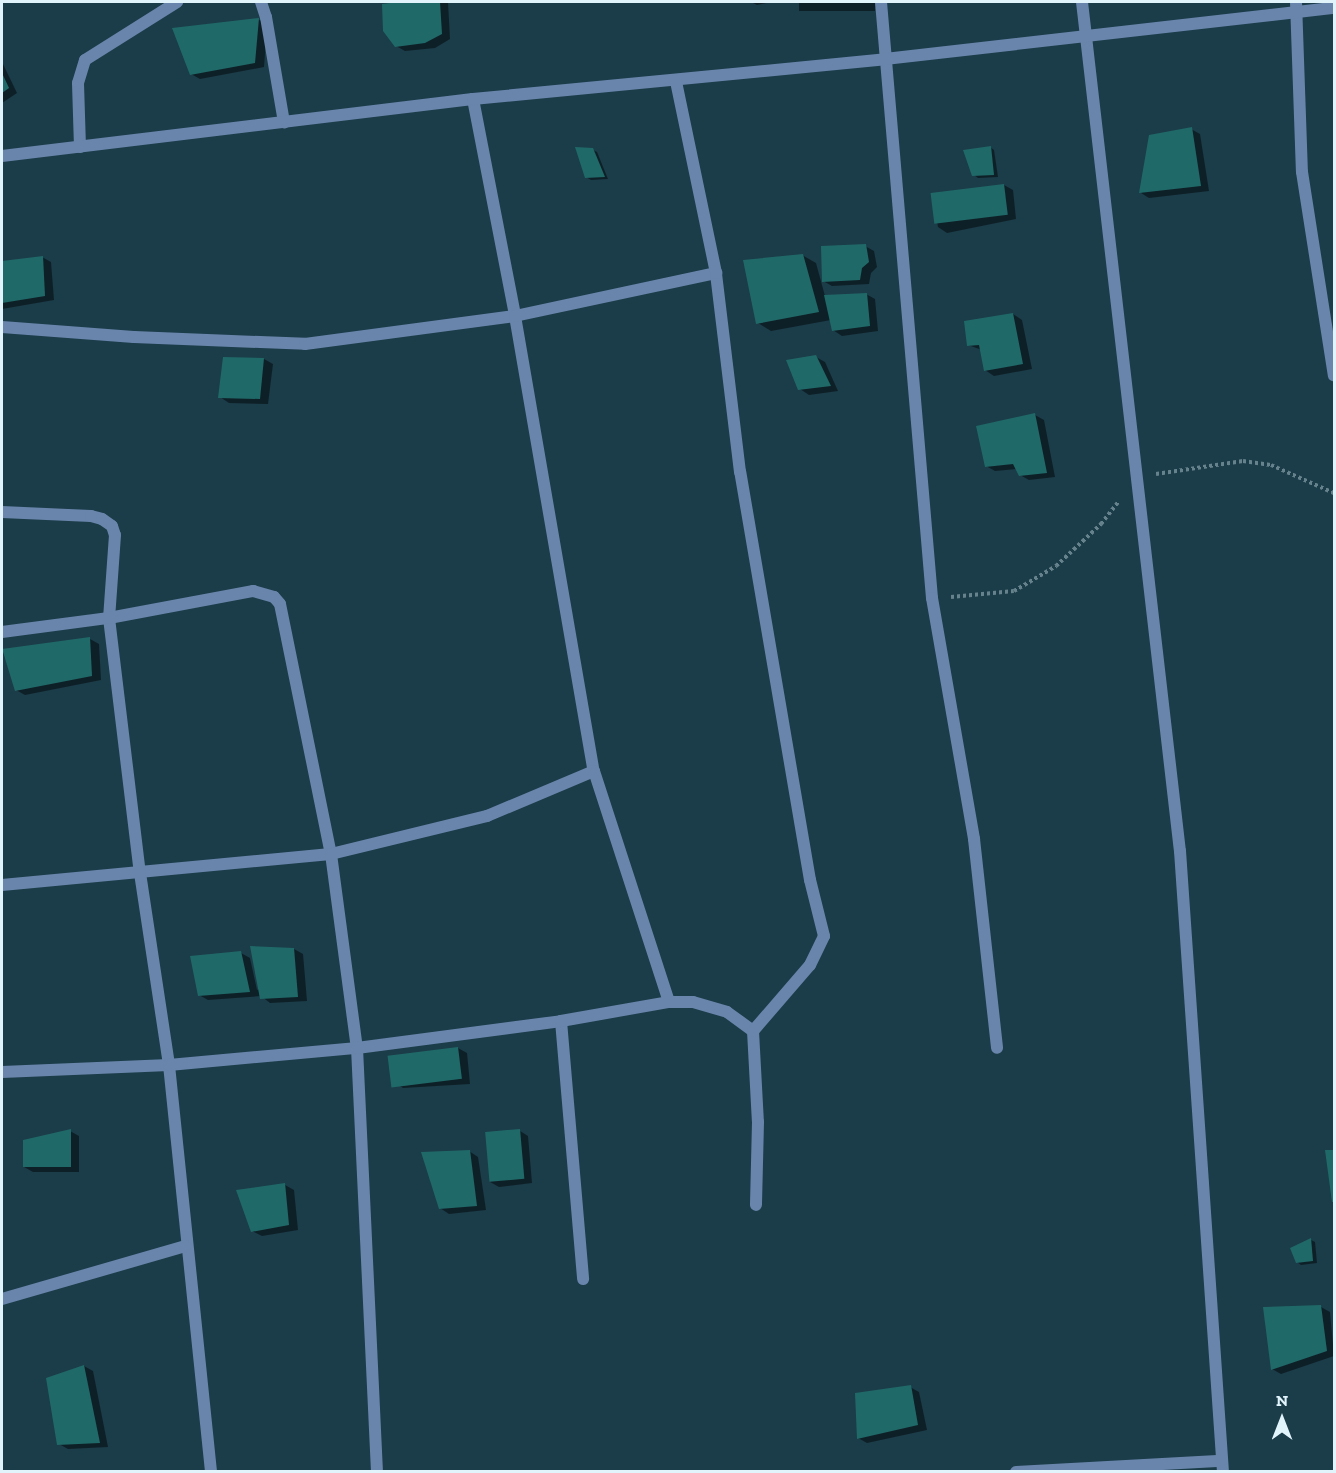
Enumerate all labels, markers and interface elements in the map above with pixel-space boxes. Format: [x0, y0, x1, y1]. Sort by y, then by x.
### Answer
north arrow [1252, 1389, 1312, 1449]
text: N [1276, 1391, 1288, 1410]

